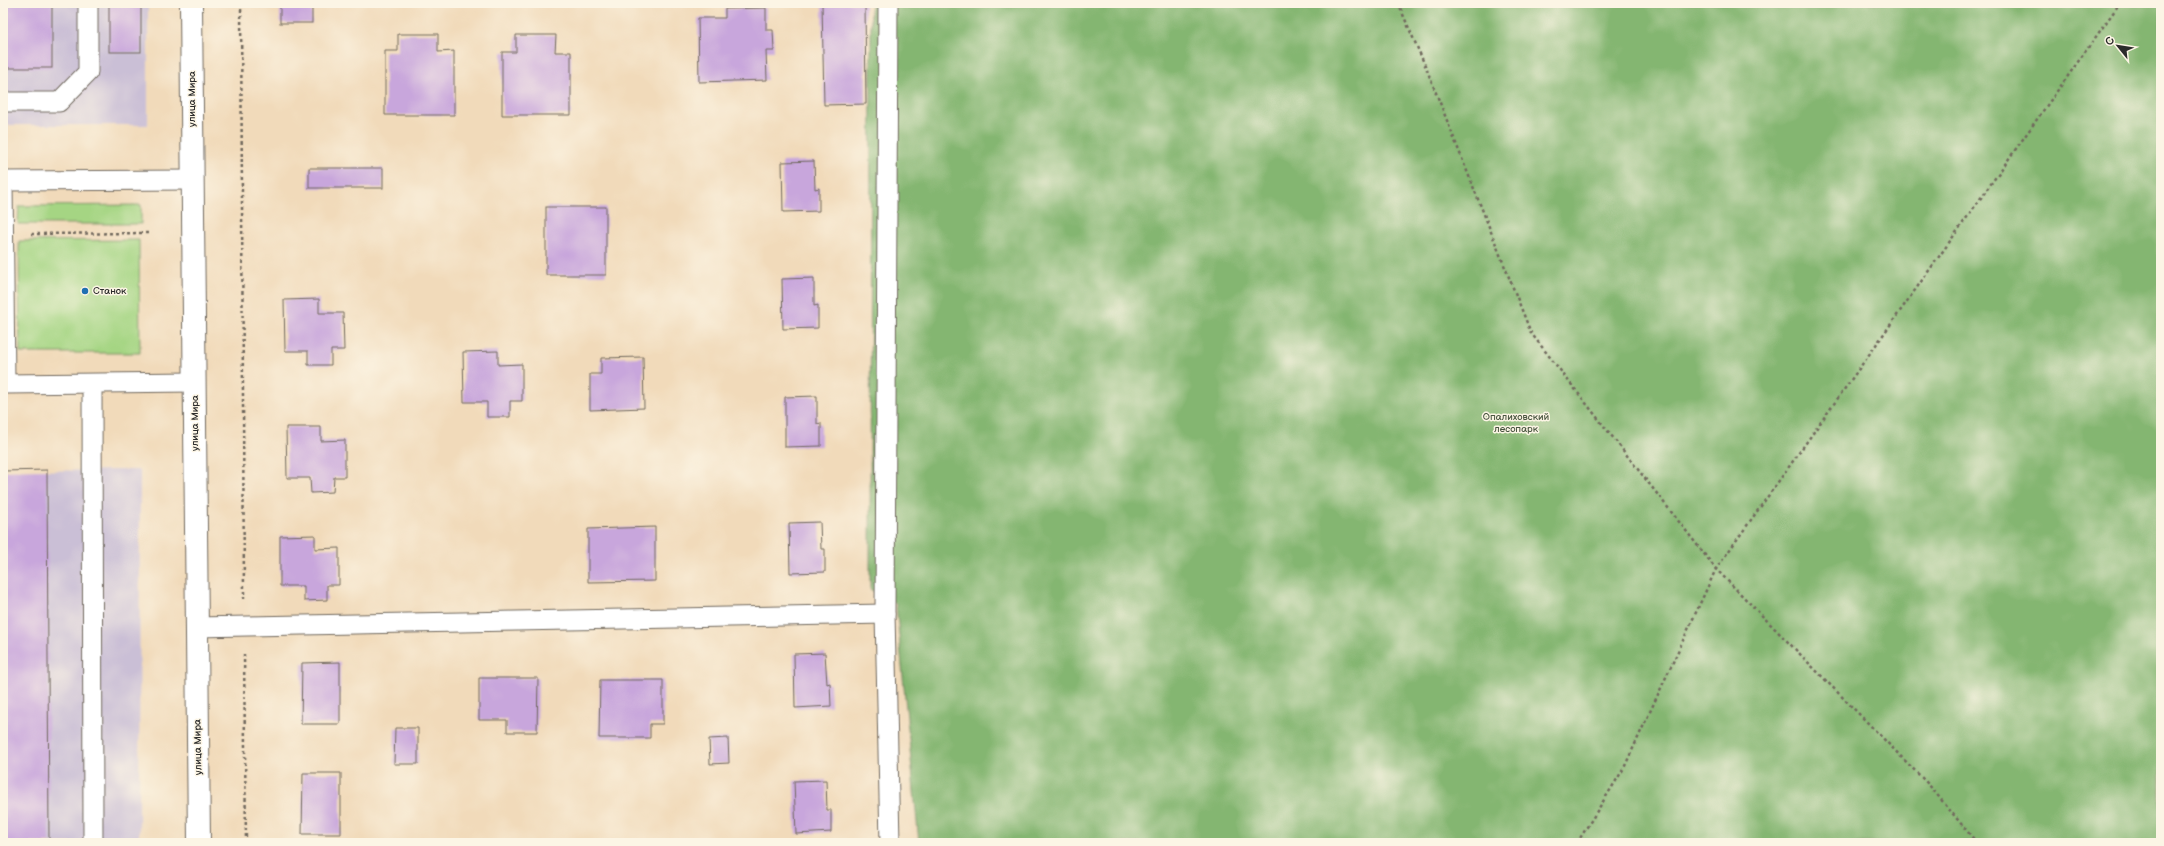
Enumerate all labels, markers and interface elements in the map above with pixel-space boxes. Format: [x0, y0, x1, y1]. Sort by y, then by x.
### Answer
north arrow [2098, 26, 2138, 66]
text: С [2102, 34, 2117, 48]
street label: улица Мира [186, 71, 198, 127]
place label: Станок [93, 285, 127, 297]
marker: Станок [80, 286, 90, 296]
street label: улица Мира [189, 395, 201, 451]
park label: Опалиховский лесопарк [1483, 411, 1550, 435]
street label: улица Мира [192, 719, 204, 775]

